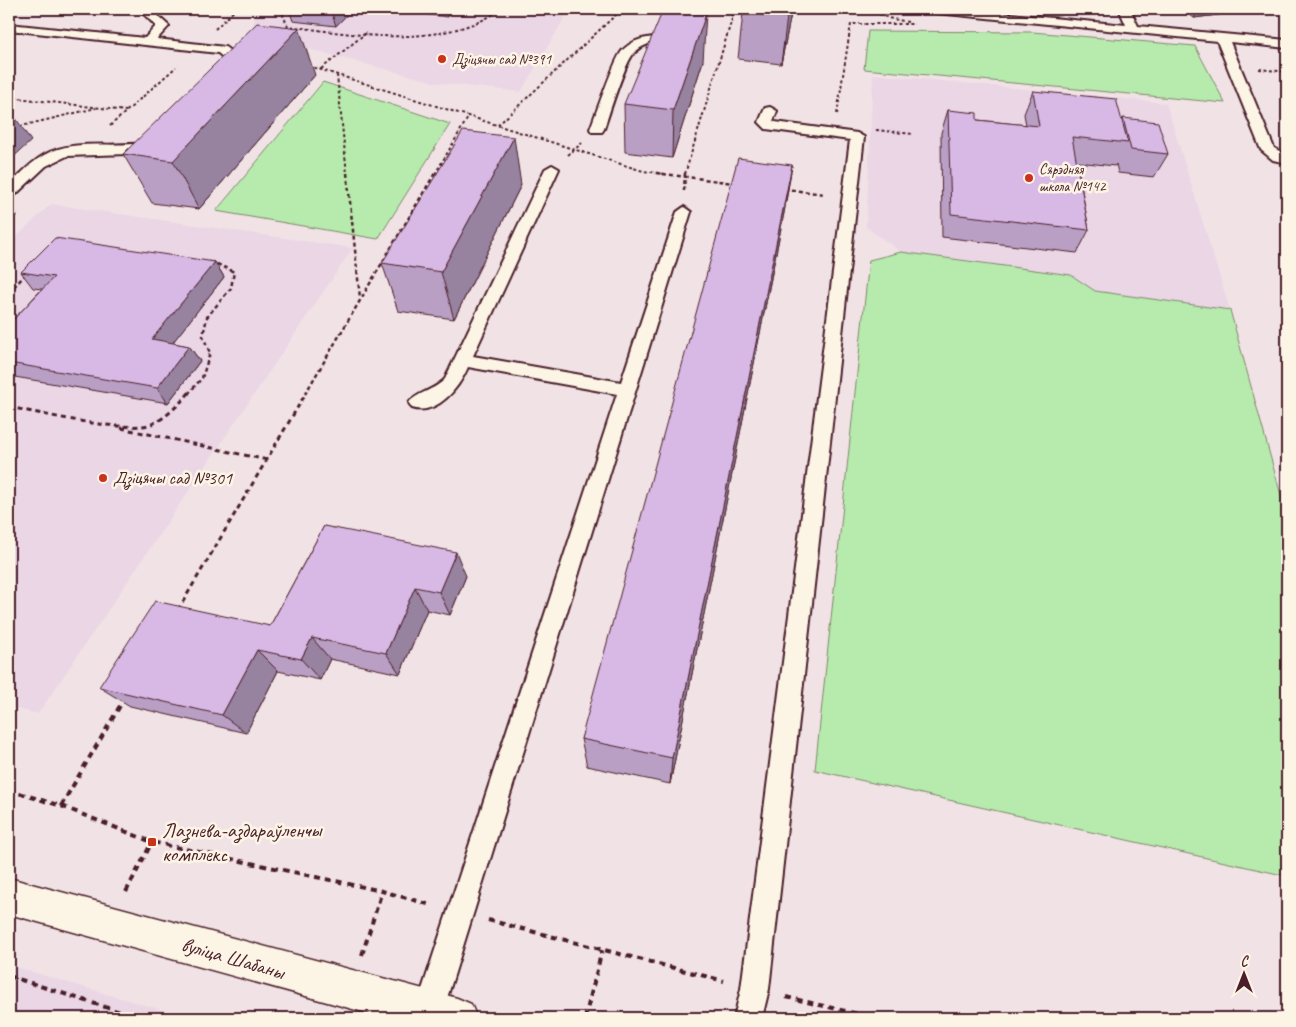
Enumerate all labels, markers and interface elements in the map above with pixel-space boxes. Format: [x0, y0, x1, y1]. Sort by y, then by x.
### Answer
place label: Дзіцячы сад №391 [452, 50, 552, 69]
marker: Дзіцячы сад №391 [436, 53, 448, 65]
place label: Сярэдняя школа №142 [1039, 160, 1107, 196]
marker: Сярэдняя школа №142 [1023, 172, 1035, 184]
place label: Дзіцячы сад №301 [113, 467, 233, 490]
marker: Дзіцячы сад №301 [97, 472, 109, 484]
place label: Лазнева-аздараўленчы комплекс [162, 817, 323, 867]
marker: Лазнева-аздараўленчы комплекс [146, 836, 158, 848]
street label: вуліца Шабаны [179, 931, 289, 986]
north arrow [1218, 950, 1268, 1000]
text: С [1241, 953, 1250, 970]

